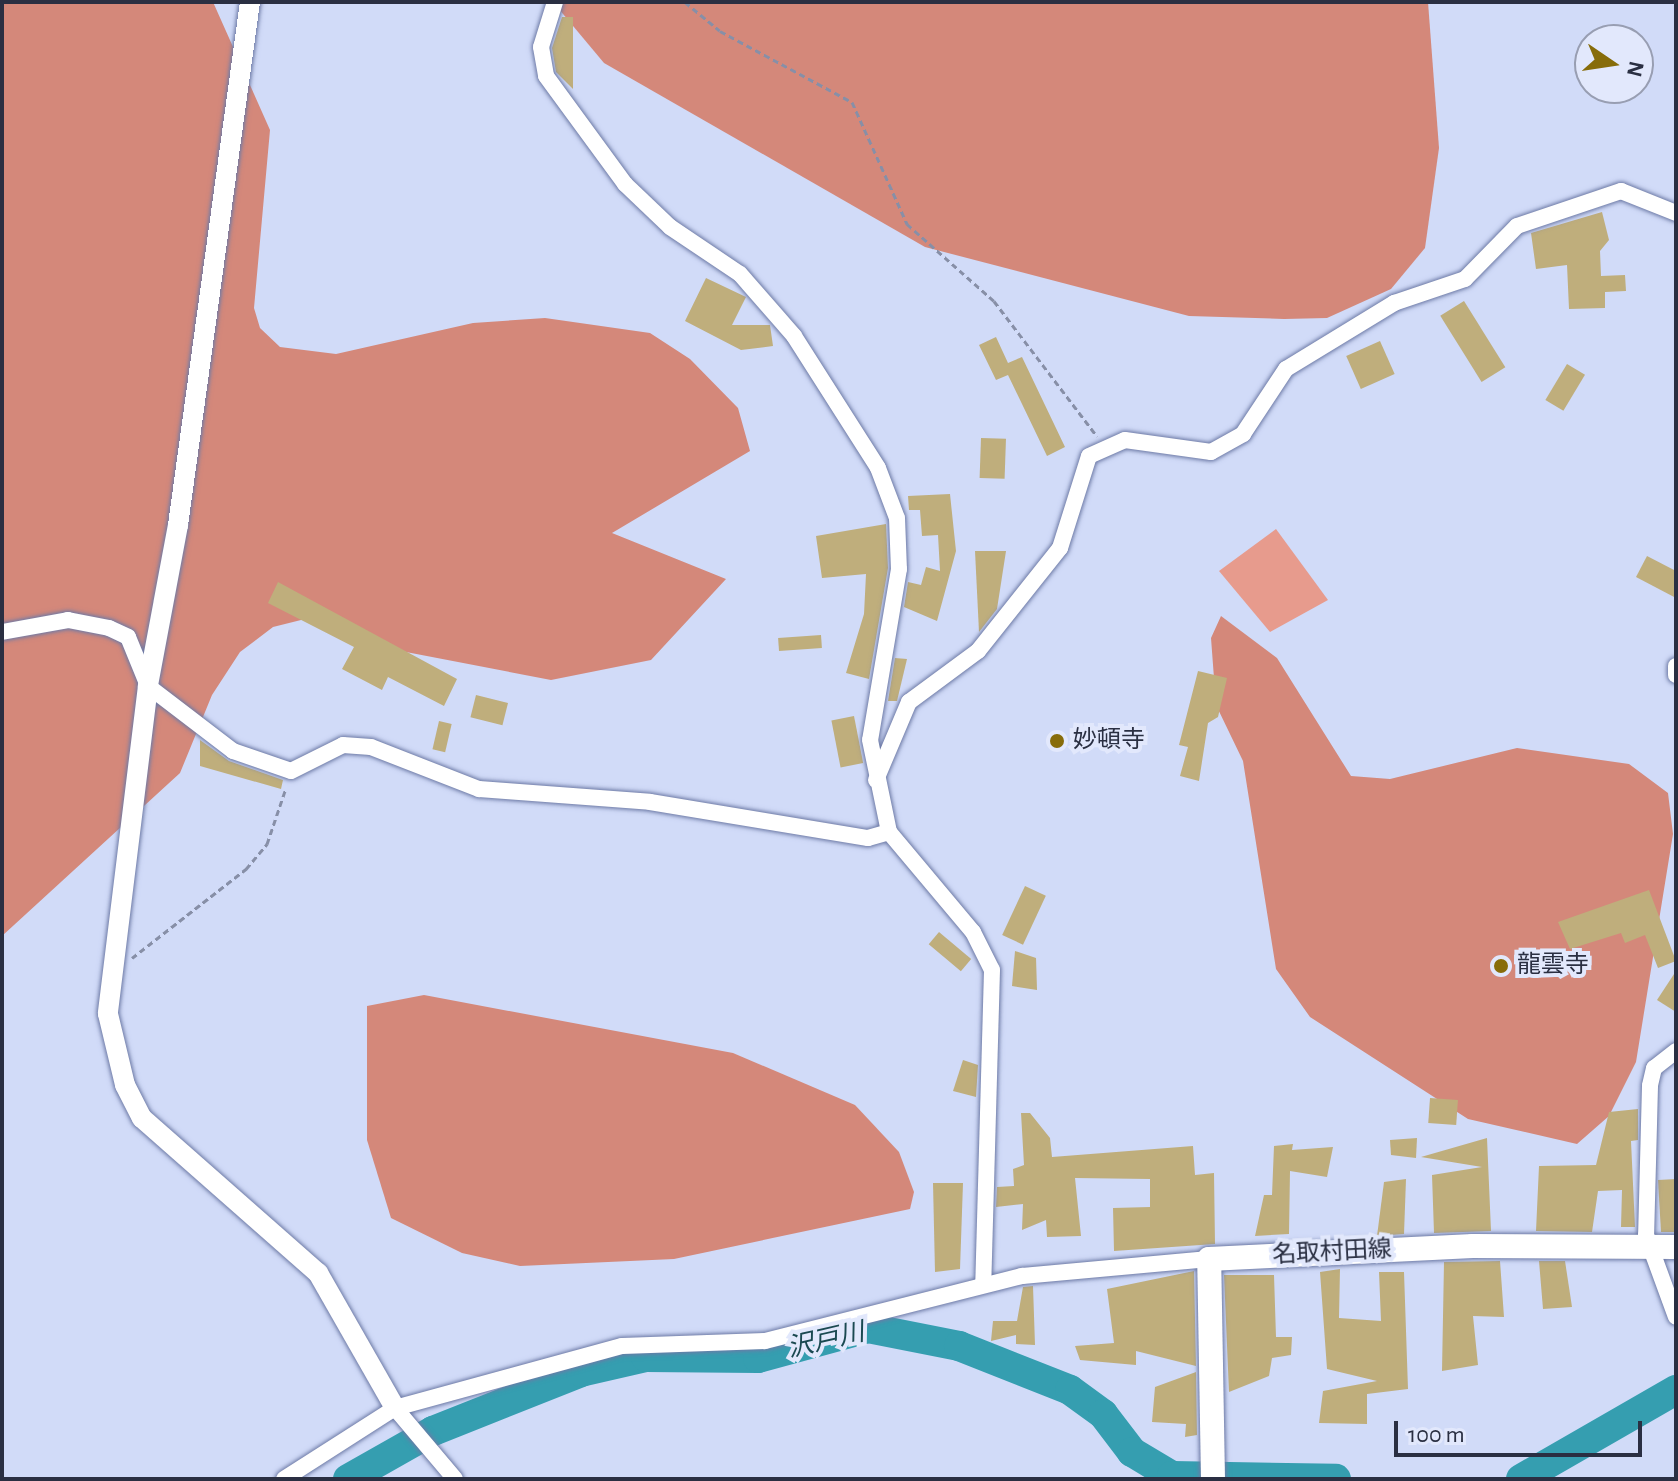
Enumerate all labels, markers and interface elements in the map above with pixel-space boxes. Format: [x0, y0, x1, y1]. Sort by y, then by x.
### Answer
north arrow [1574, 24, 1654, 104]
text: N [1623, 59, 1648, 79]
place label: 妙頓寺 [1073, 727, 1145, 755]
marker: 妙頓寺 [1048, 732, 1066, 750]
place label: 龍雲寺 [1517, 952, 1589, 980]
marker: 龍雲寺 [1492, 957, 1510, 975]
street label: 名取村田線 [1271, 1235, 1393, 1271]
water label: 沢戸川 [784, 1317, 868, 1365]
scale bar [1398, 1405, 1646, 1455]
text: 100 m [1408, 1423, 1465, 1447]

